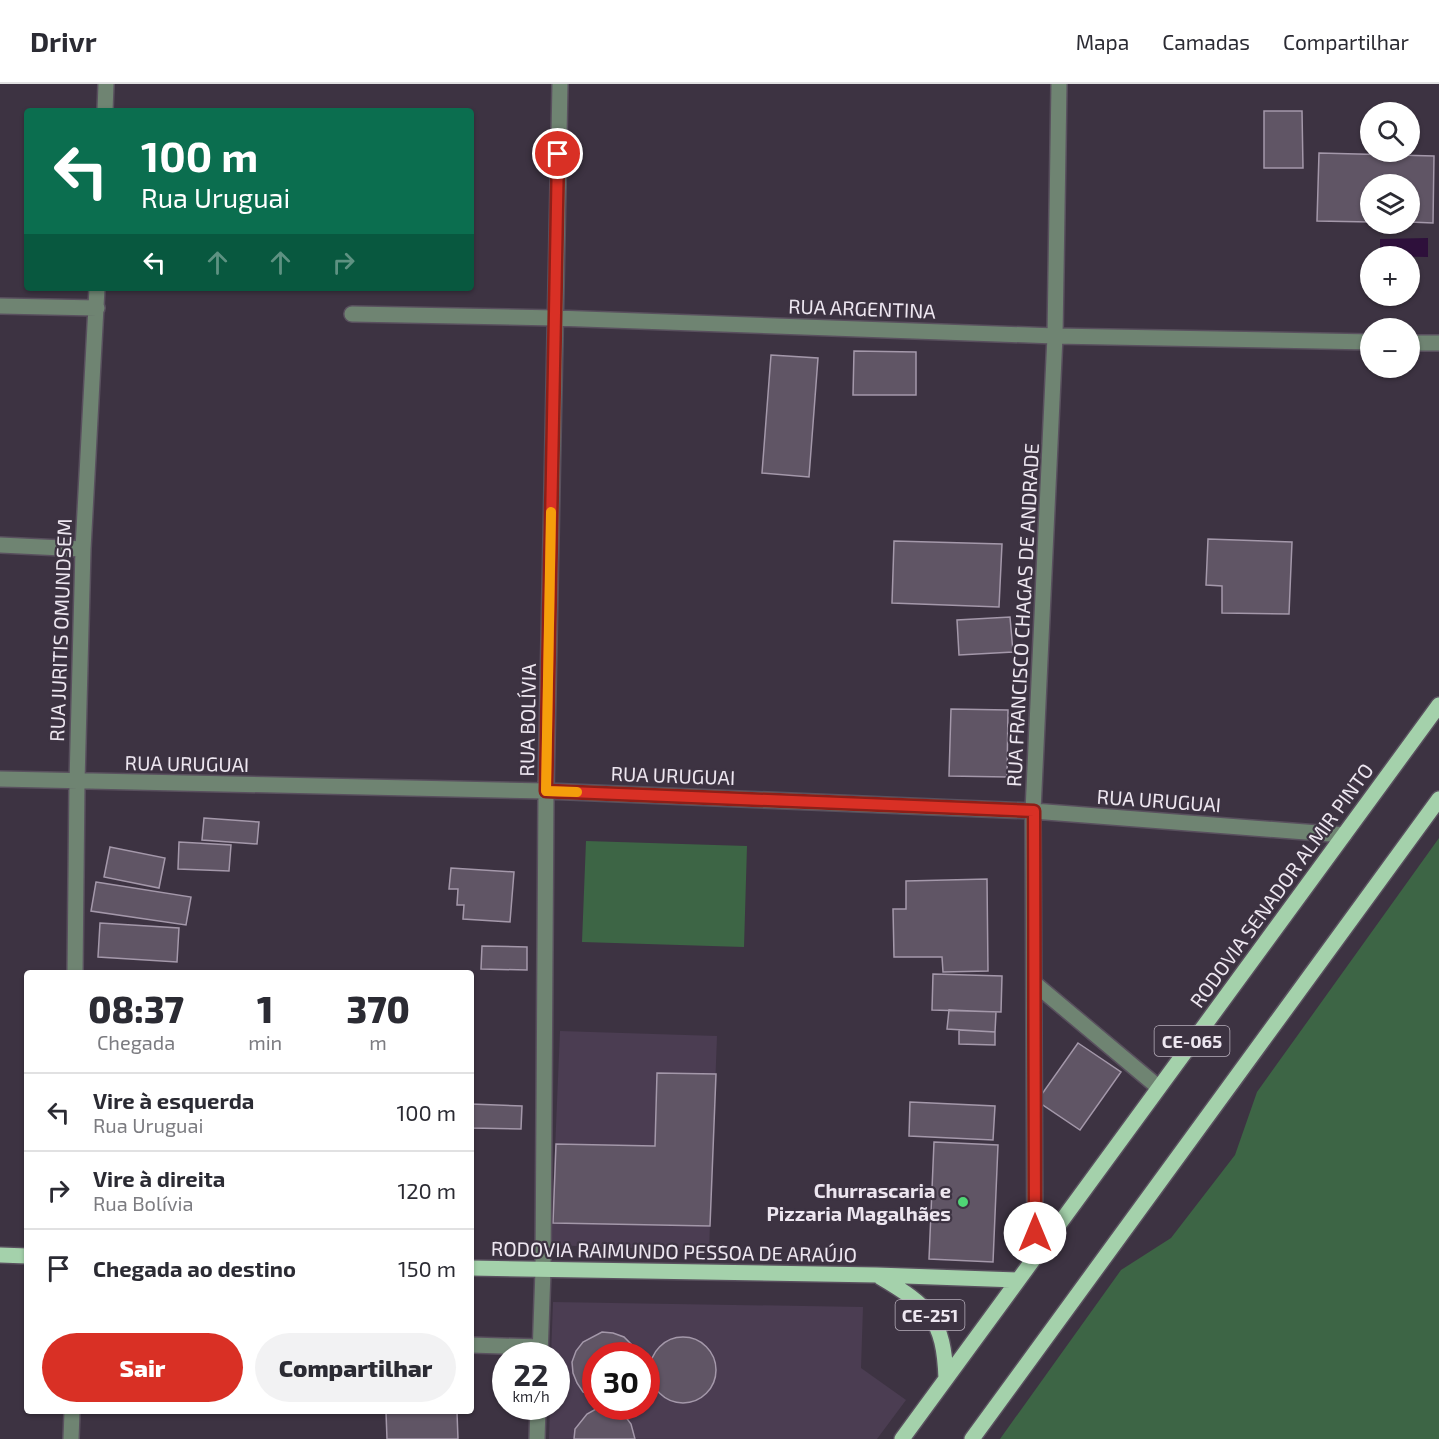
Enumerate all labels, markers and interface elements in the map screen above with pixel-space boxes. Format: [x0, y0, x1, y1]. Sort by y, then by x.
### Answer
text: Drivr [30, 24, 97, 58]
text: Mapa [1076, 29, 1129, 54]
text: Camadas [1162, 29, 1250, 54]
text: Compartilhar [1283, 29, 1409, 54]
map controls [1360, 102, 1420, 378]
button: search [1360, 102, 1420, 162]
pin [532, 128, 583, 179]
text: 100 m [141, 130, 258, 180]
icon: left [42, 132, 120, 210]
icon: arrive [541, 137, 574, 170]
button: layers [1360, 174, 1420, 234]
text: Rua Uruguai [141, 181, 290, 213]
icon: left [138, 246, 171, 279]
icon: ahead [201, 246, 234, 279]
icon: ahead [264, 246, 297, 279]
icon: right [327, 246, 360, 279]
button: + [1360, 246, 1420, 306]
street label: RUA ARGENTINA [788, 293, 937, 323]
button: − [1360, 318, 1420, 378]
street label: RUA FRANCISCO CHAGAS DE ANDRADE [1001, 443, 1043, 787]
street label: RUA JURITIS OMUNDSEM [44, 518, 76, 742]
street label: RUA BOLÍVIA [514, 663, 540, 777]
street label: RUA URUGUAI [125, 750, 249, 776]
street label: RODOVIA SENADOR ALMIR PINTO [1184, 758, 1378, 1012]
street label: RUA URUGUAI [610, 761, 736, 789]
street label: RUA URUGUAI [1096, 784, 1222, 816]
text: 08:37 [88, 987, 184, 1030]
text: 1 [257, 987, 273, 1030]
text: 370 [347, 987, 410, 1030]
road number: CE-065 [1154, 1026, 1230, 1056]
text: Chegada [97, 1030, 175, 1054]
text: min [248, 1030, 282, 1054]
text: m [369, 1030, 387, 1054]
text: Vire à esquerda [93, 1087, 254, 1113]
icon: left [42, 1096, 75, 1129]
text: 100 m [397, 1099, 456, 1125]
text: Rua Uruguai [93, 1113, 203, 1137]
text: Vire à direita [93, 1165, 225, 1191]
icon: right [42, 1174, 75, 1207]
text: 120 m [397, 1177, 456, 1203]
place label: Churrascaria e Pizzaria Magalhães [766, 1178, 951, 1225]
text: Rua Bolívia [93, 1191, 193, 1215]
marker: Churrascaria e Pizzaria Magalhães [956, 1195, 970, 1209]
position arrow [1003, 1201, 1067, 1265]
street label: RODOVIA RAIMUNDO PESSOA DE ARAÚJO [491, 1236, 857, 1266]
icon: arrive [42, 1252, 75, 1285]
text: Chegada ao destino [93, 1255, 296, 1281]
text: 150 m [398, 1255, 456, 1281]
road number: CE-251 [896, 1300, 964, 1330]
button: Sair [42, 1333, 243, 1402]
button: Compartilhar [255, 1333, 456, 1402]
speed limit sign: 30 [582, 1342, 660, 1420]
text: 22 [514, 1356, 548, 1392]
text: km/h [512, 1387, 550, 1405]

